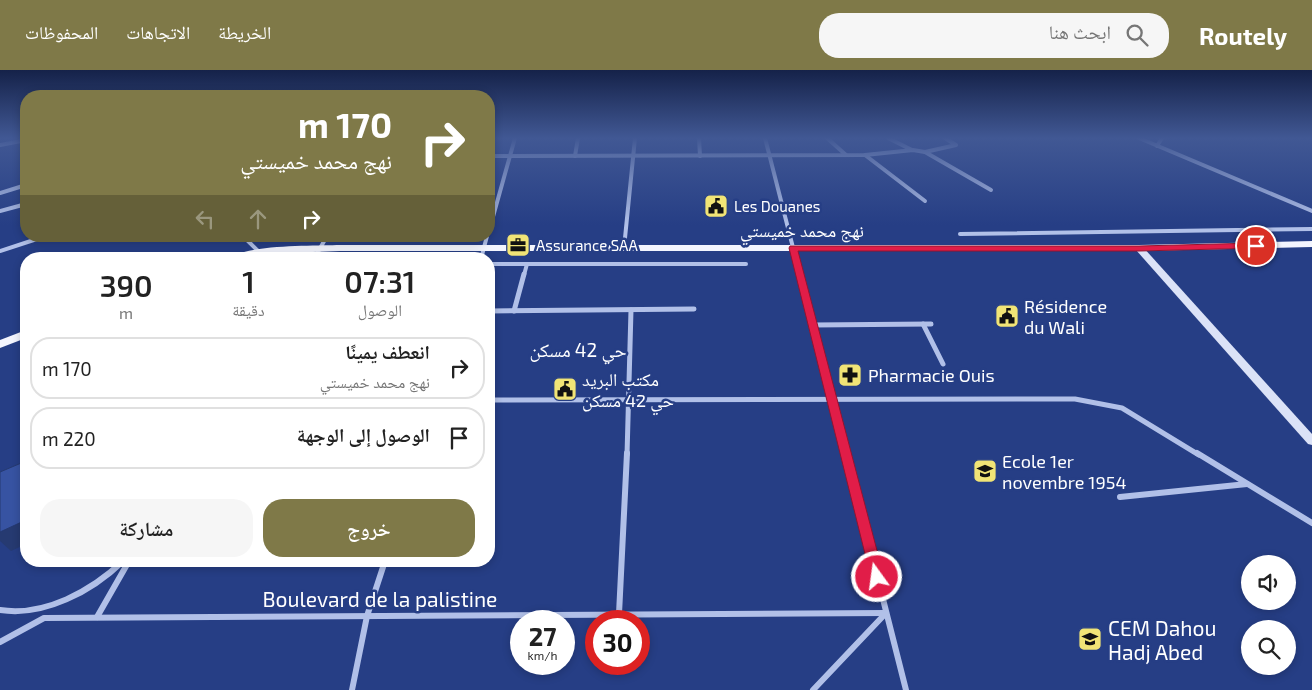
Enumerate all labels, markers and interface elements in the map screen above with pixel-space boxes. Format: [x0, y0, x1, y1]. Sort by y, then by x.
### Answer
search box [819, 13, 1169, 58]
text: ابحث هنا [1049, 20, 1111, 43]
text: المحفوظات [25, 21, 98, 43]
text: الاتجاهات [126, 21, 190, 43]
text: الخريطة [218, 21, 271, 43]
icon: search [1123, 21, 1151, 49]
text: Routely [1199, 21, 1287, 50]
text: 170 m [298, 103, 392, 145]
icon: right [410, 110, 475, 175]
text: نهج محمد خميستي [240, 147, 392, 173]
public building icon: Les Douanes [703, 193, 729, 219]
place label: Les Douanes [734, 197, 820, 215]
icon: left [191, 205, 219, 233]
icon: ahead [244, 205, 272, 233]
icon: right [297, 205, 325, 233]
street label: نهج محمد خميستي [740, 219, 864, 246]
pin [1235, 225, 1277, 267]
office icon: Assurance SAA [505, 232, 531, 258]
icon: arrive [1242, 232, 1270, 260]
place label: Assurance SAA [536, 236, 638, 254]
text: 1 [242, 263, 255, 299]
text: 07:31 [344, 263, 415, 299]
text: 390 [100, 267, 153, 303]
place label: Résidence du Wali [1024, 295, 1107, 338]
text: دقيقة [232, 300, 265, 319]
text: الوصول [358, 300, 402, 319]
text: m [119, 303, 133, 322]
public building icon: Résidence du Wali [994, 303, 1020, 329]
district label: حي 42 مسكن [529, 338, 627, 365]
text: انعطف يمينًا [345, 340, 430, 363]
icon: right [445, 354, 473, 382]
text: 170 m [42, 357, 92, 380]
pharmacy icon: Pharmacie Ouis [837, 362, 863, 388]
place label: Pharmacie Ouis [868, 364, 995, 386]
place label: مكتب البريد حي 42 مسكن [582, 368, 674, 416]
text: نهج محمد خميستي [320, 372, 430, 391]
public building icon: مكتب البريد حي 42 مسكن [552, 376, 578, 402]
text: الوصول إلى الوجهة [297, 423, 430, 446]
icon: arrive [445, 424, 473, 452]
text: 220 m [42, 427, 96, 450]
place label: Ecole 1er novembre 1954 [1002, 450, 1127, 493]
school or university icon: Ecole 1er novembre 1954 [972, 458, 998, 484]
button: مشاركة [40, 499, 253, 557]
button: خروج [263, 499, 475, 557]
position arrow [850, 550, 902, 602]
map controls [1241, 555, 1296, 675]
button: sound [1241, 555, 1296, 610]
street label: Boulevard de la palistine [263, 586, 497, 611]
speed limit sign: 30 [585, 610, 650, 675]
place label: CEM Dahou Hadj Abed [1108, 615, 1216, 665]
button: search [1241, 620, 1296, 675]
text: 27 [529, 621, 556, 651]
school or university icon: CEM Dahou Hadj Abed [1077, 626, 1103, 652]
text: km/h [528, 648, 557, 662]

